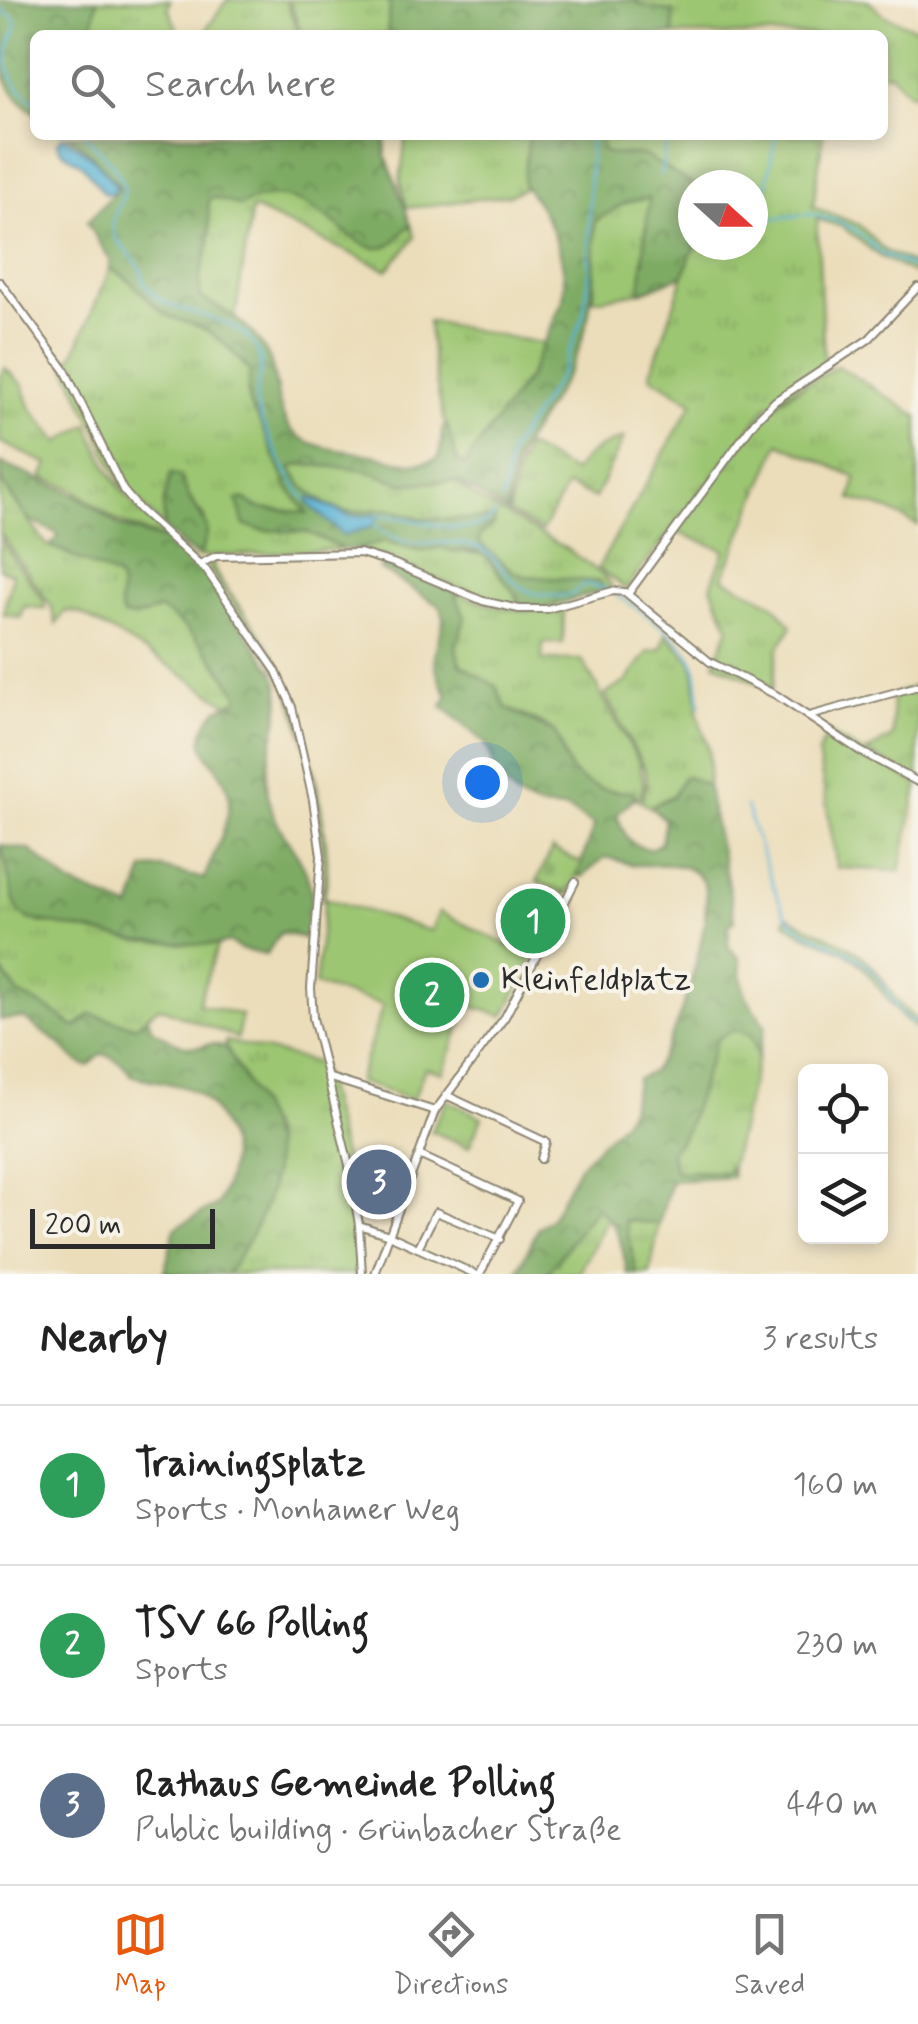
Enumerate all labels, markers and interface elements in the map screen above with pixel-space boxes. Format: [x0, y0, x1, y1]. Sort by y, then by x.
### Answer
search box [30, 30, 888, 140]
icon: search [65, 58, 120, 113]
text: Search here [145, 61, 336, 110]
north arrow [678, 170, 768, 260]
your location [457, 757, 508, 808]
pin: 1 [500, 884, 566, 958]
pin: 2 [400, 958, 464, 1032]
place label: Kleinfeldplatz [501, 959, 691, 1001]
marker: Kleinfeldplatz [470, 969, 492, 991]
map controls [798, 1064, 888, 1244]
button: locate [798, 1064, 888, 1154]
pin: 3 [346, 1144, 412, 1220]
button: layers [798, 1154, 888, 1244]
scale bar [30, 1204, 215, 1248]
text: 200 m [45, 1208, 121, 1245]
text: Nearby [40, 1312, 168, 1367]
text: 3 results [762, 1318, 878, 1360]
text: Trainingsplatz [135, 1440, 365, 1489]
text: 1 [65, 1464, 80, 1506]
text: 160 m [793, 1464, 878, 1506]
text: Sports · Monhamer Weg [135, 1489, 460, 1531]
text: TSV 66 Polling [135, 1600, 369, 1649]
text: 2 [65, 1624, 80, 1666]
text: 230 m [795, 1624, 878, 1666]
text: Sports [135, 1649, 228, 1691]
text: Rathaus Gemeinde Polling [135, 1760, 556, 1809]
text: 3 [65, 1784, 80, 1826]
text: 440 m [787, 1784, 878, 1826]
text: Public building · Grünbacher Straße [135, 1809, 622, 1851]
tab: Map [113, 1907, 168, 2004]
tab: Directions [394, 1907, 509, 2004]
tab: Saved [734, 1907, 805, 2004]

